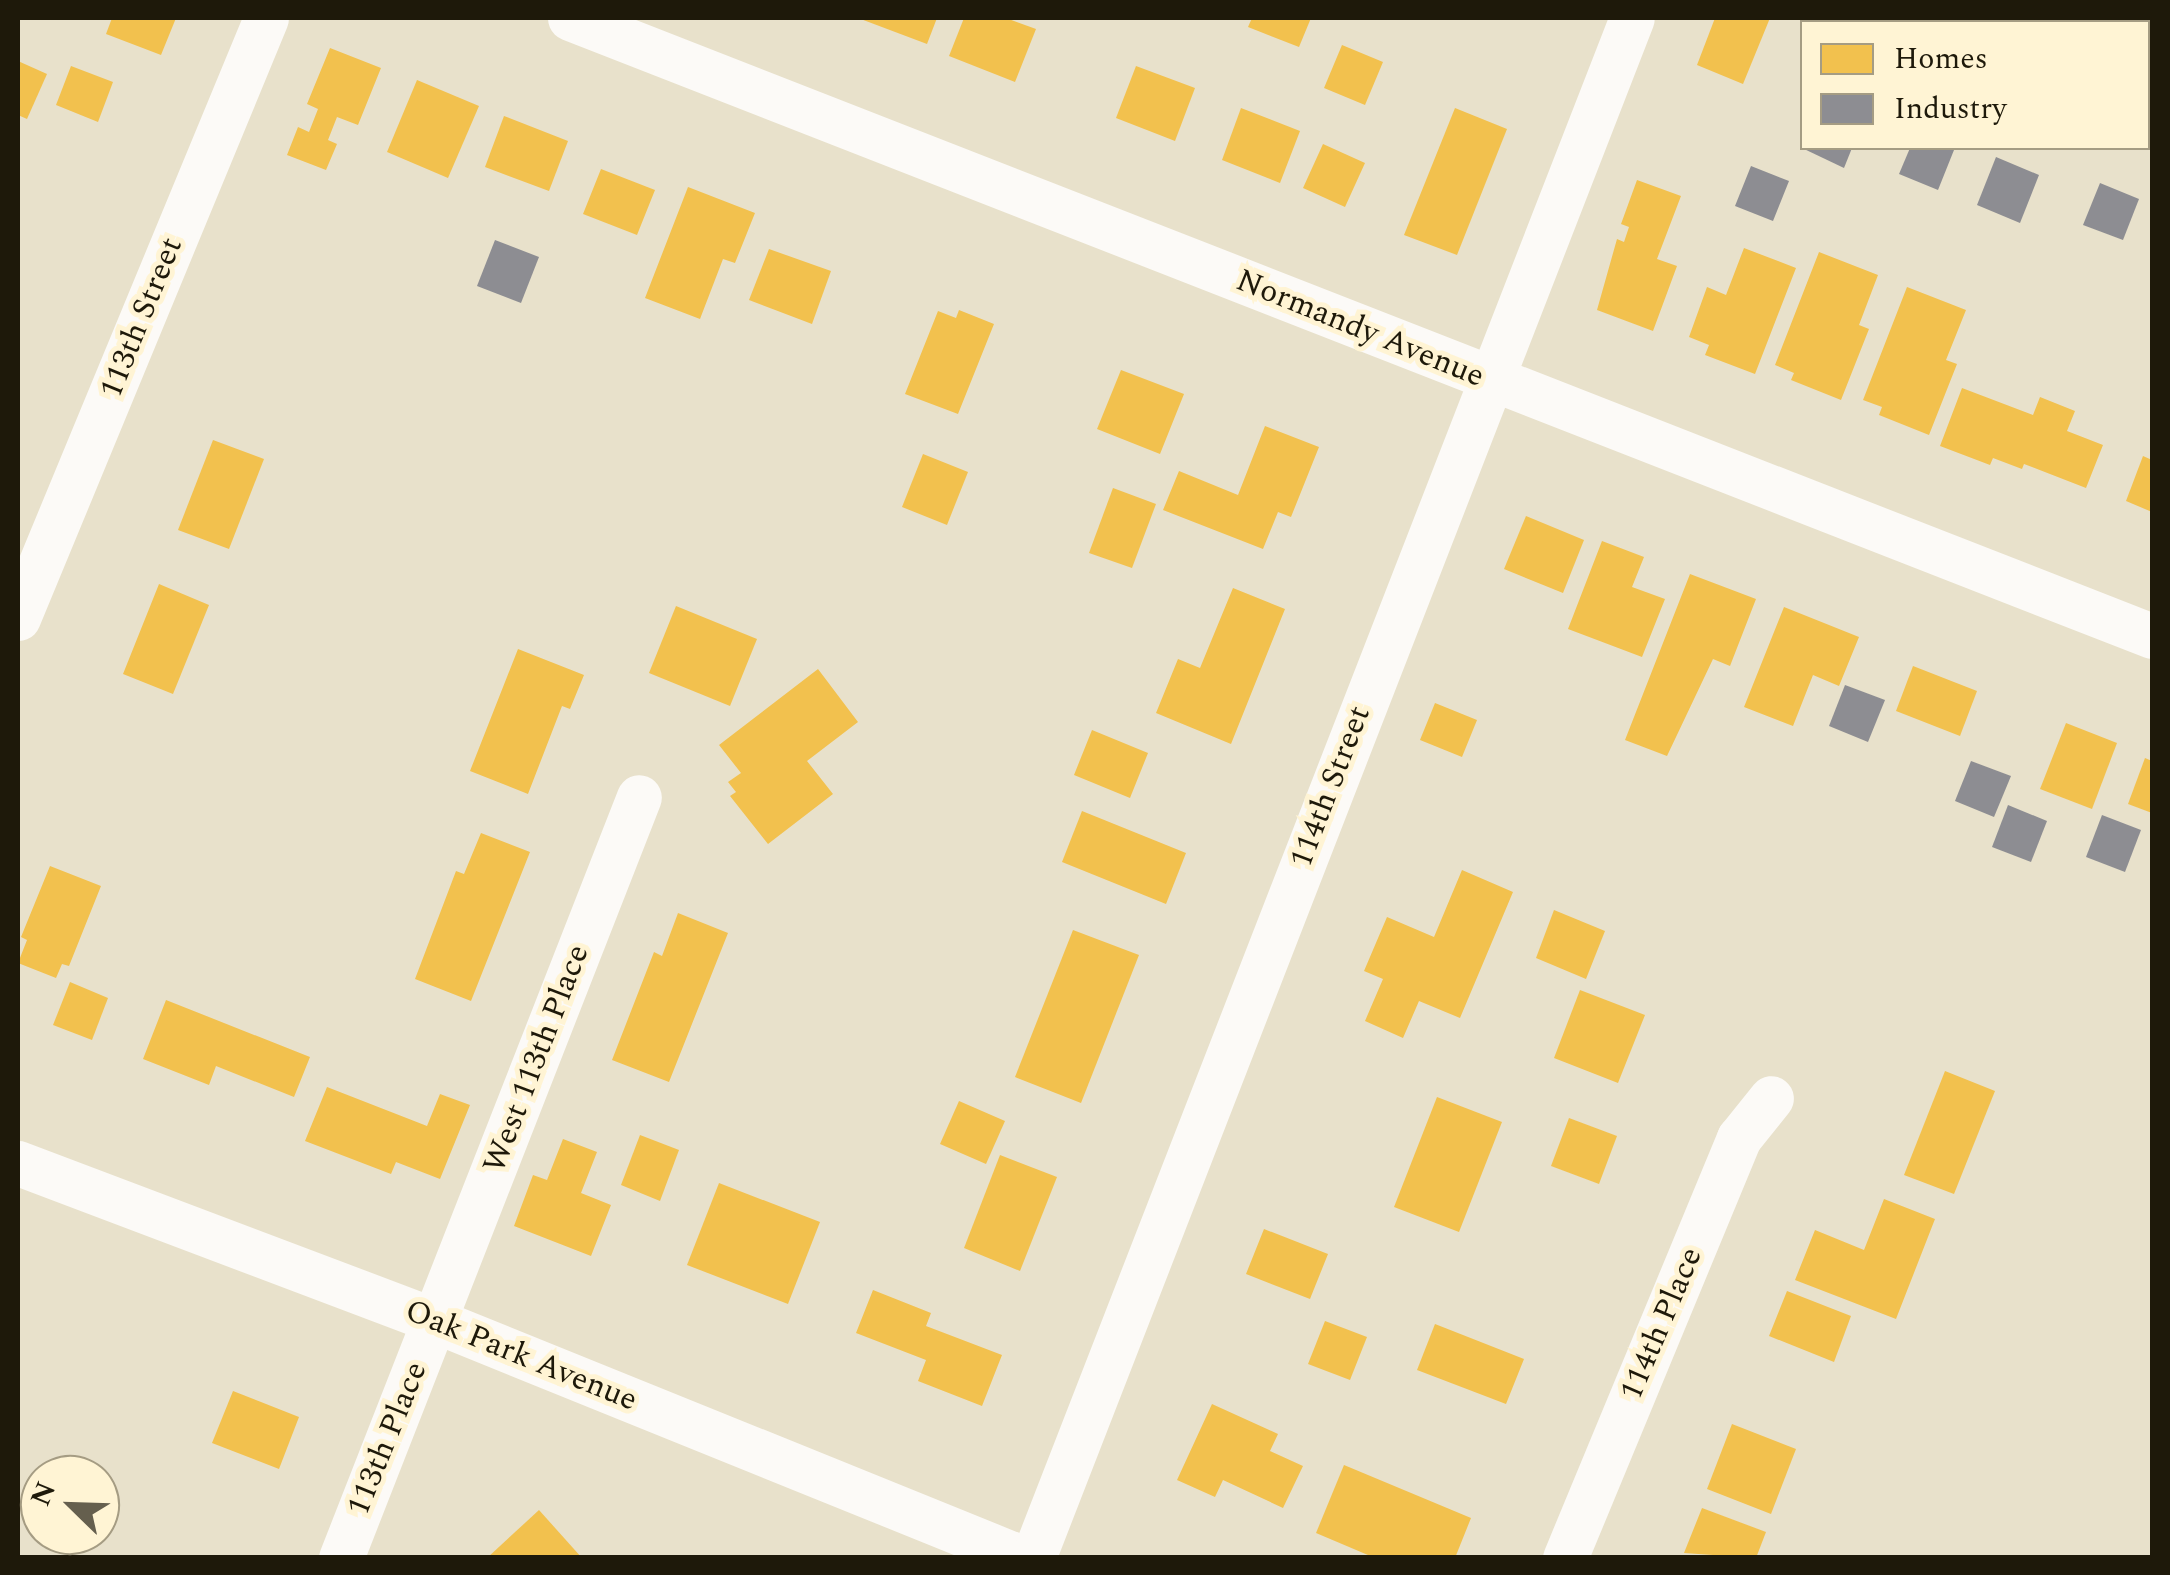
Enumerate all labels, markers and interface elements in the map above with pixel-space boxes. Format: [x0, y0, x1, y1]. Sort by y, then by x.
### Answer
legend [1800, 20, 2150, 150]
text: Homes [1894, 36, 1988, 82]
text: Industry [1894, 86, 2007, 132]
street label: 113th Street [92, 232, 192, 404]
street label: Normandy Avenue [1230, 262, 1490, 396]
street label: 114th Street [1283, 701, 1379, 873]
street label: West 113th Place [476, 939, 598, 1179]
street label: 114th Place [1613, 1242, 1711, 1406]
street label: Oak Park Avenue [399, 1292, 643, 1420]
street label: 113th Place [340, 1357, 436, 1521]
north arrow [20, 1455, 120, 1555]
text: N [20, 1475, 68, 1513]

